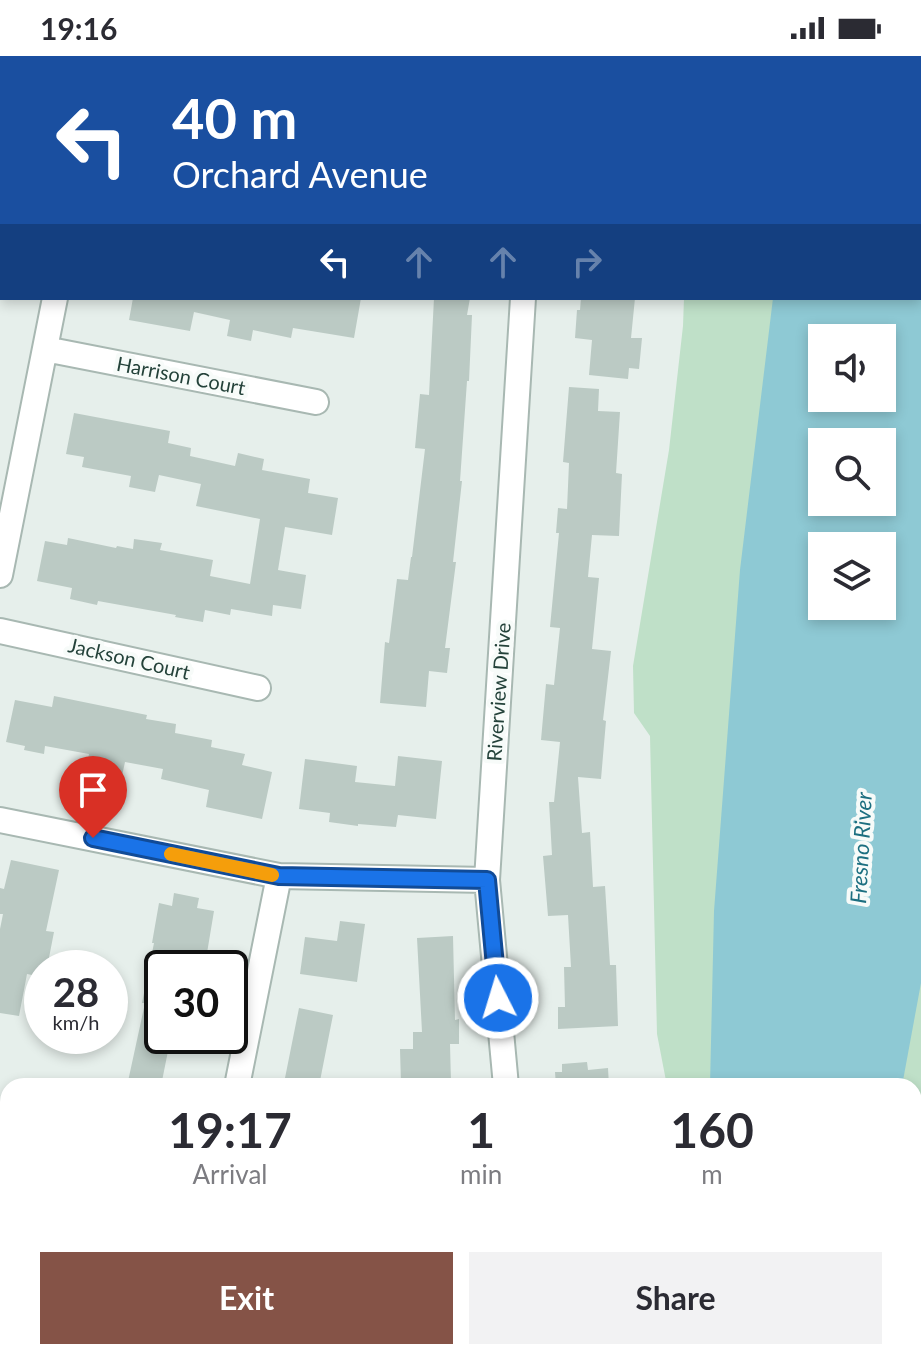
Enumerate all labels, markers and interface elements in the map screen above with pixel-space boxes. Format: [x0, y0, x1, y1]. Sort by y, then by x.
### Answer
text: 19:16 [40, 10, 117, 46]
text: 40 m [172, 84, 297, 151]
icon: left [40, 88, 144, 192]
text: Orchard Avenue [172, 152, 428, 196]
icon: left [313, 240, 357, 284]
icon: ahead [397, 240, 441, 284]
icon: ahead [481, 240, 525, 284]
icon: right [565, 240, 609, 284]
map controls [808, 324, 896, 620]
button: sound [808, 324, 896, 412]
street label: Harrison Court [115, 351, 248, 399]
button: search [808, 428, 896, 516]
button: layers [808, 532, 896, 620]
street label: Riverview Drive [481, 622, 515, 762]
street label: Jackson Court [66, 632, 192, 684]
pin [59, 756, 127, 838]
icon: arrive [71, 768, 115, 812]
water label: Fresno River [844, 791, 877, 904]
speed limit sign: 30 [144, 950, 248, 1054]
position arrow [456, 956, 540, 1040]
text: 28 [53, 968, 99, 1016]
text: km/h [53, 1010, 99, 1034]
text: 19:17 [168, 1101, 292, 1158]
text: 1 [467, 1101, 495, 1158]
text: 160 [670, 1101, 754, 1158]
text: Arrival [193, 1158, 267, 1190]
text: min [460, 1158, 502, 1190]
text: m [701, 1158, 723, 1190]
button: Exit [40, 1252, 453, 1344]
button: Share [469, 1252, 882, 1344]

